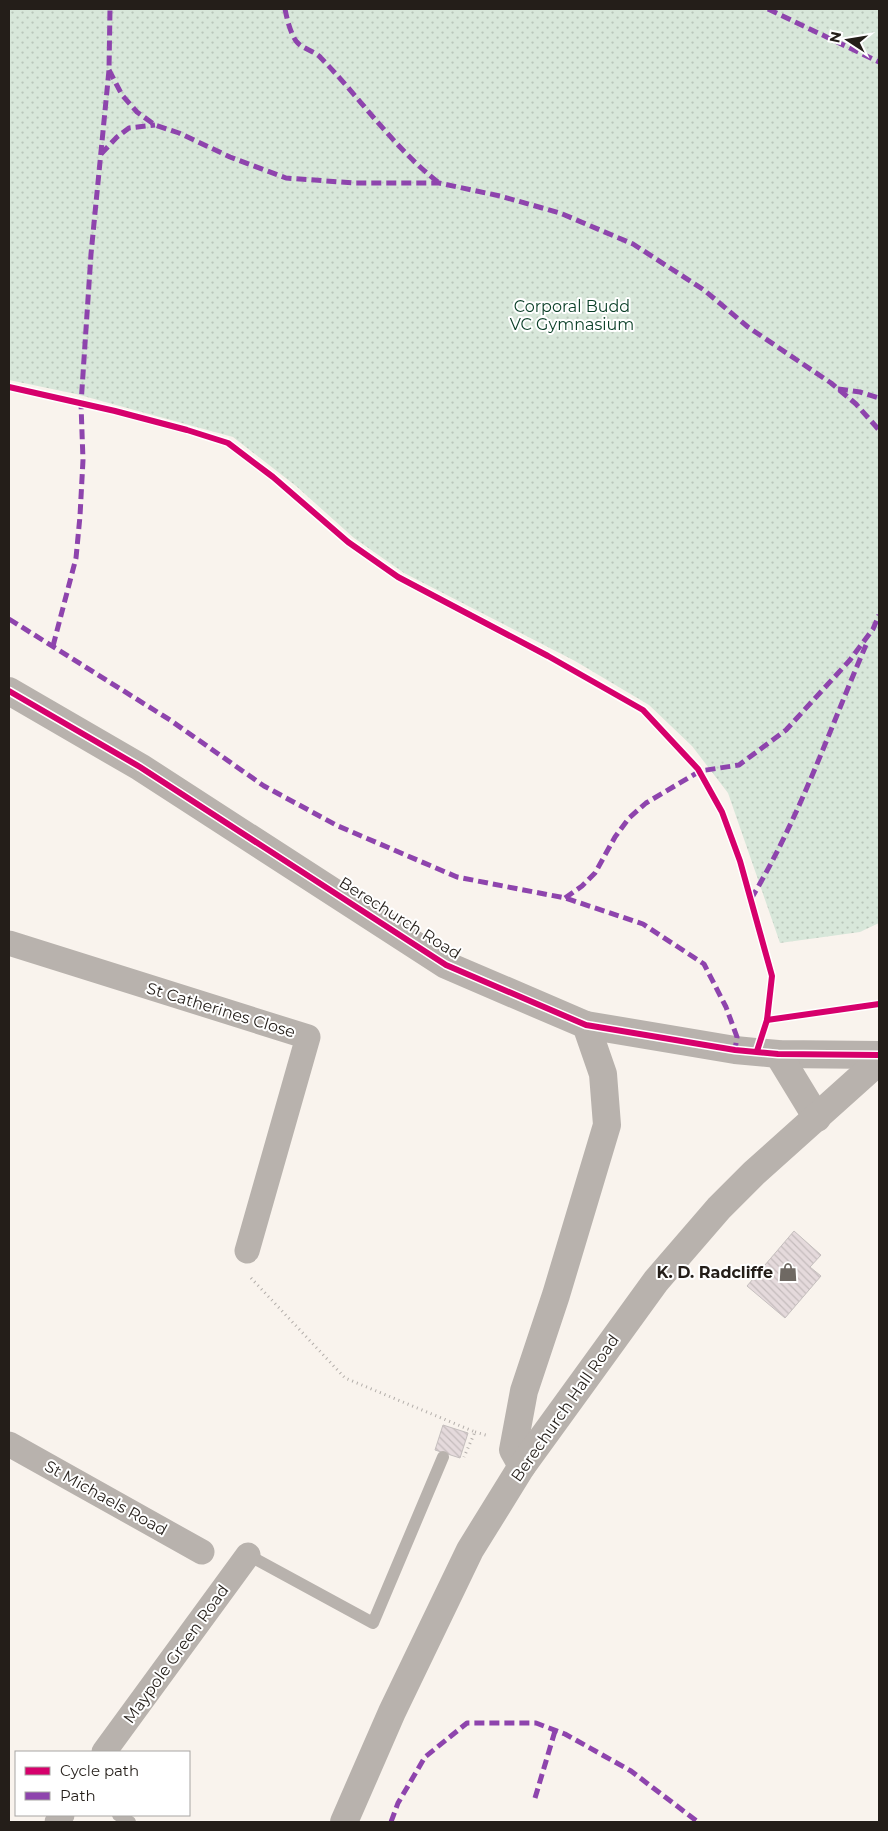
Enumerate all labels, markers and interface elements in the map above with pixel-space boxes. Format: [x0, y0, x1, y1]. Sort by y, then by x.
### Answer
north arrow [823, 15, 873, 65]
text: N [825, 30, 845, 45]
park label: Corporal Budd VC Gymnasium [510, 297, 634, 334]
street label: Berechurch Road [336, 873, 464, 963]
street label: St Catherines Close [144, 978, 298, 1042]
shop icon: K. D. Radcliffe [777, 1261, 799, 1283]
place label: K. D. Radcliffe [657, 1263, 773, 1282]
street label: Berechurch Hall Road [507, 1331, 623, 1485]
street label: St Michaels Road [41, 1456, 171, 1540]
street label: Maypole Green Road [119, 1581, 233, 1727]
legend [15, 1751, 190, 1816]
text: Cycle path [60, 1761, 139, 1780]
text: Path [60, 1786, 96, 1805]

